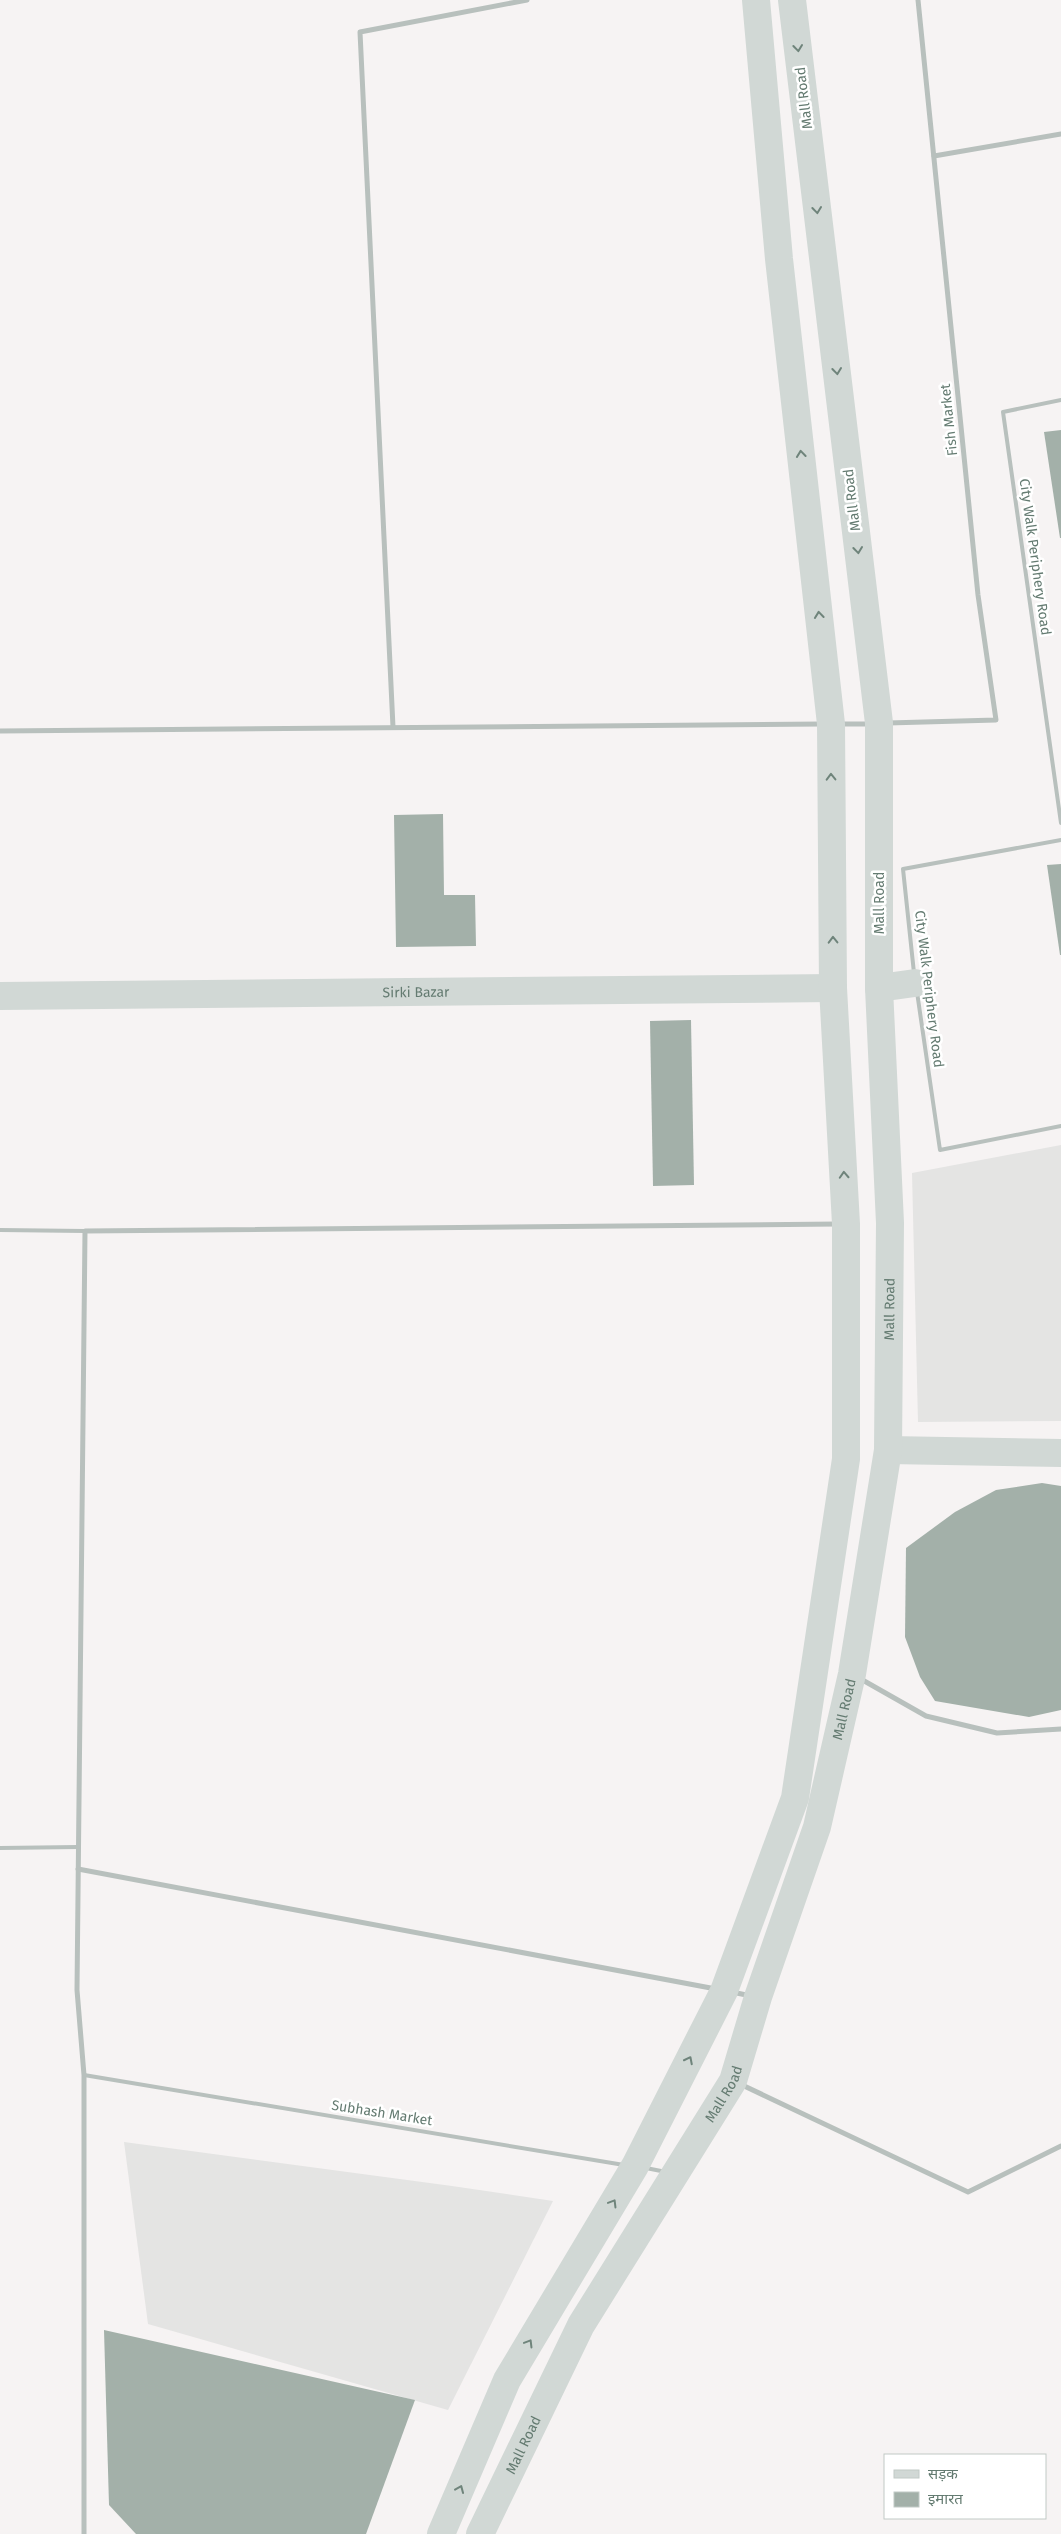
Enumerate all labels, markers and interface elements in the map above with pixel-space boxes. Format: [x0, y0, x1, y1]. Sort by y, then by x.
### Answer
one-way arrow [792, 45, 803, 53]
street label: Mall Road [792, 66, 816, 130]
one-way arrow [811, 206, 822, 214]
one-way arrow [831, 367, 842, 375]
street label: Fish Market [937, 382, 961, 457]
one-way arrow [796, 449, 807, 457]
street label: Mall Road [840, 468, 864, 532]
street label: City Walk Periphery Road [1016, 478, 1054, 636]
one-way arrow [852, 546, 863, 554]
one-way arrow [814, 611, 825, 619]
one-way arrow [826, 773, 836, 780]
street label: Mall Road [871, 872, 888, 934]
street label: City Walk Periphery Road [911, 909, 947, 1069]
one-way arrow [828, 935, 838, 943]
street label: Sirki Bazar [382, 983, 450, 1001]
one-way arrow [838, 1171, 849, 1179]
street label: Mall Road [880, 1278, 898, 1340]
street label: Mall Road [829, 1677, 859, 1742]
one-way arrow [683, 2056, 693, 2065]
street label: Mall Road [701, 2064, 746, 2125]
street label: Subhash Market [330, 2097, 435, 2130]
one-way arrow [606, 2200, 616, 2209]
one-way arrow [523, 2339, 533, 2348]
street label: Mall Road [502, 2413, 544, 2477]
legend [884, 2454, 1046, 2519]
text: सड़क [928, 2465, 958, 2483]
one-way arrow [453, 2485, 464, 2494]
text: इमारत [928, 2490, 963, 2508]

